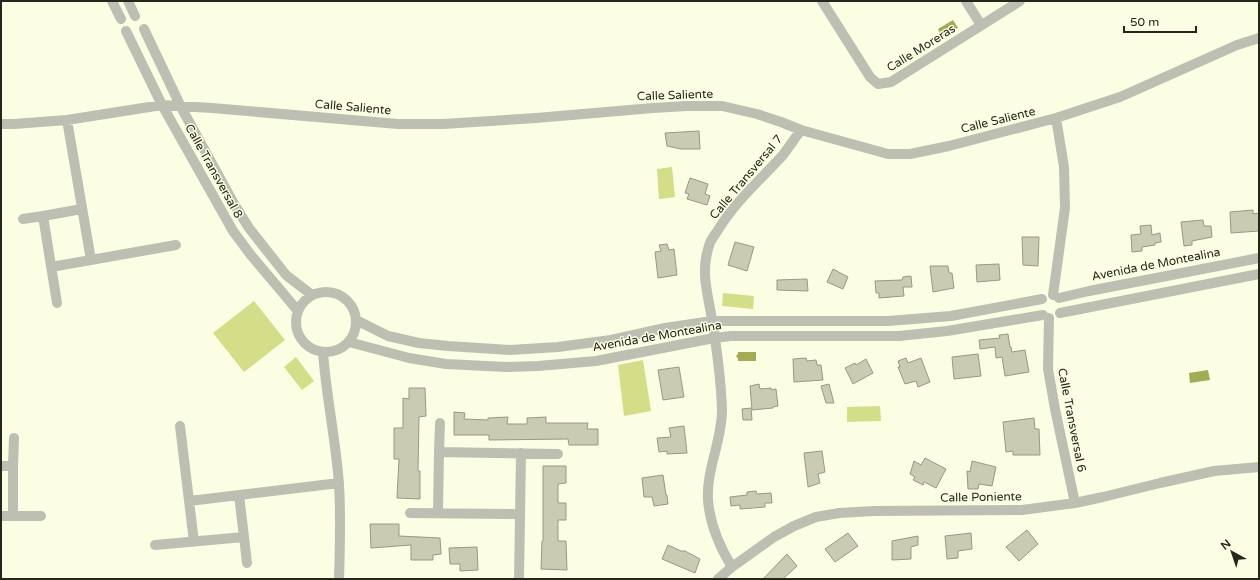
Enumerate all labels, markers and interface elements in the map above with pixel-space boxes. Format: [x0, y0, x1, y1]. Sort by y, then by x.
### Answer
scale bar [1124, 8, 1196, 34]
text: 50 m [1130, 15, 1159, 29]
street label: Calle Moreras [884, 21, 958, 75]
street label: Calle Saliente [637, 87, 714, 103]
street label: Calle Saliente [314, 97, 392, 117]
street label: Calle Saliente [959, 104, 1037, 136]
street label: Calle Transversal 8 [182, 121, 246, 221]
street label: Calle Transversal 7 [707, 132, 785, 222]
street label: Avenida de Montealina [1090, 245, 1222, 283]
street label: Avenida de Montealina [591, 318, 723, 354]
street label: Calle Transversal 6 [1055, 367, 1089, 473]
street label: Calle Poniente [940, 489, 1022, 505]
north arrow [1212, 532, 1252, 572]
text: N [1218, 537, 1233, 553]

